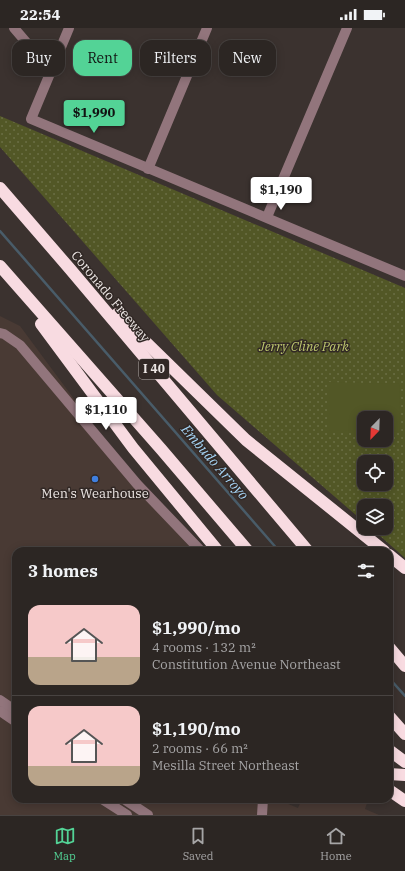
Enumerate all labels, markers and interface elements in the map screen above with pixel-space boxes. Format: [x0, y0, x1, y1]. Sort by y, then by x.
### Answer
text: 22:54 [20, 5, 61, 24]
chip: Buy [12, 40, 65, 76]
chip: Rent [73, 40, 132, 76]
chip: Filters [140, 40, 211, 76]
chip: New [219, 40, 276, 76]
pin: $1,990 [61, 100, 127, 134]
text: $1,990 [73, 104, 115, 121]
pin: $1,190 [248, 177, 314, 211]
text: $1,190 [260, 181, 302, 198]
street label: Coronado Freeway [68, 247, 154, 345]
park label: Jerry Cline Park [258, 338, 349, 355]
road number: I 40 [139, 359, 169, 379]
pin: $1,110 [73, 397, 139, 431]
text: $1,110 [85, 401, 127, 418]
north arrow [357, 411, 393, 447]
map controls [357, 411, 393, 535]
water label: Embudo Arroyo [177, 420, 253, 503]
button: locate [357, 455, 393, 491]
marker: Men's Wearhouse [90, 474, 100, 484]
place label: Men's Wearhouse [41, 485, 149, 502]
button: layers [357, 499, 393, 535]
text: 3 homes [28, 560, 98, 582]
icon: filters [355, 560, 377, 582]
text: $1,990/mo [152, 617, 241, 639]
icon: home [60, 621, 108, 669]
text: 4 rooms · 132 m² [152, 639, 256, 656]
text: Constitution Avenue Northeast [152, 656, 341, 673]
text: $1,190/mo [152, 718, 241, 740]
icon: home [60, 722, 108, 770]
text: 2 rooms · 66 m² [152, 740, 248, 757]
text: Mesilla Street Northeast [152, 757, 299, 774]
tab: Map [53, 825, 76, 863]
tab: Saved [183, 825, 213, 863]
tab: Home [320, 825, 352, 863]

